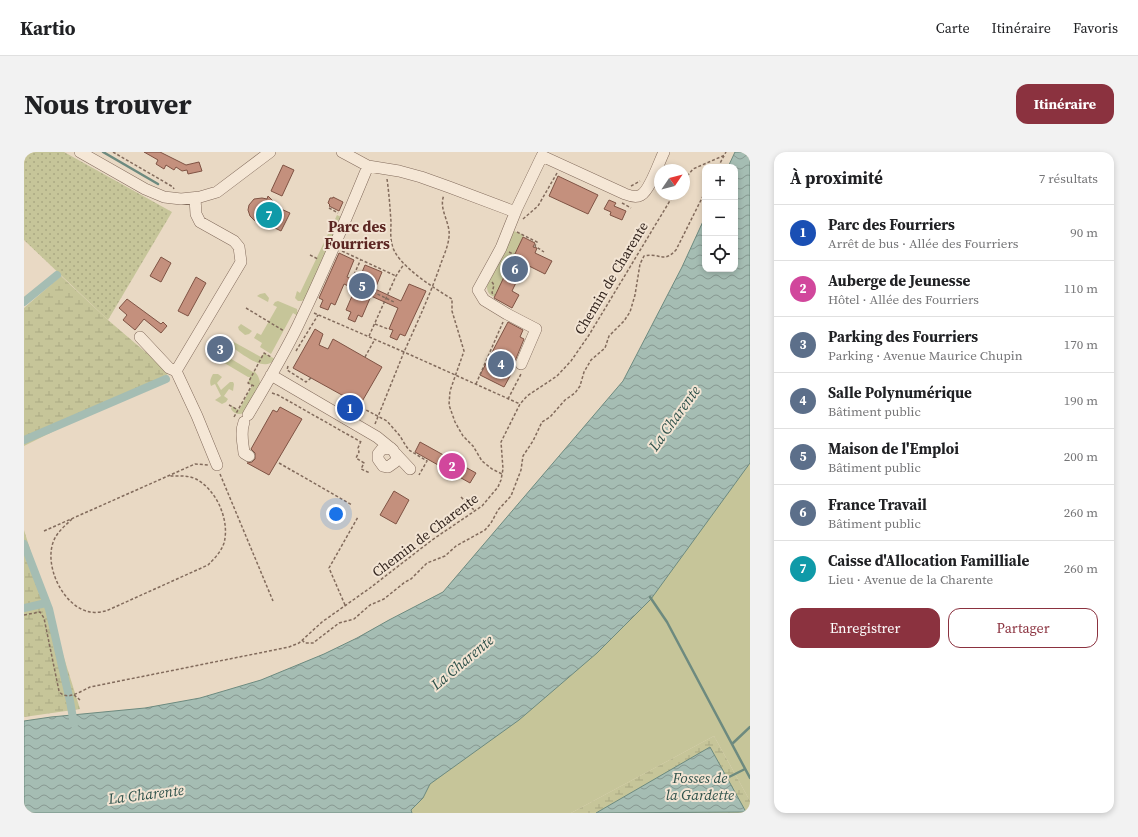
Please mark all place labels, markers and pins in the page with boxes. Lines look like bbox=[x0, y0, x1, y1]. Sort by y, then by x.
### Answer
pin: 7 bbox=[256, 200, 282, 230]
pin: 6 bbox=[502, 254, 528, 284]
pin: 5 bbox=[349, 271, 375, 301]
pin: 3 bbox=[207, 334, 233, 364]
pin: 4 bbox=[488, 349, 514, 379]
pin: 1 bbox=[337, 393, 363, 423]
pin: 2 bbox=[439, 451, 465, 481]

